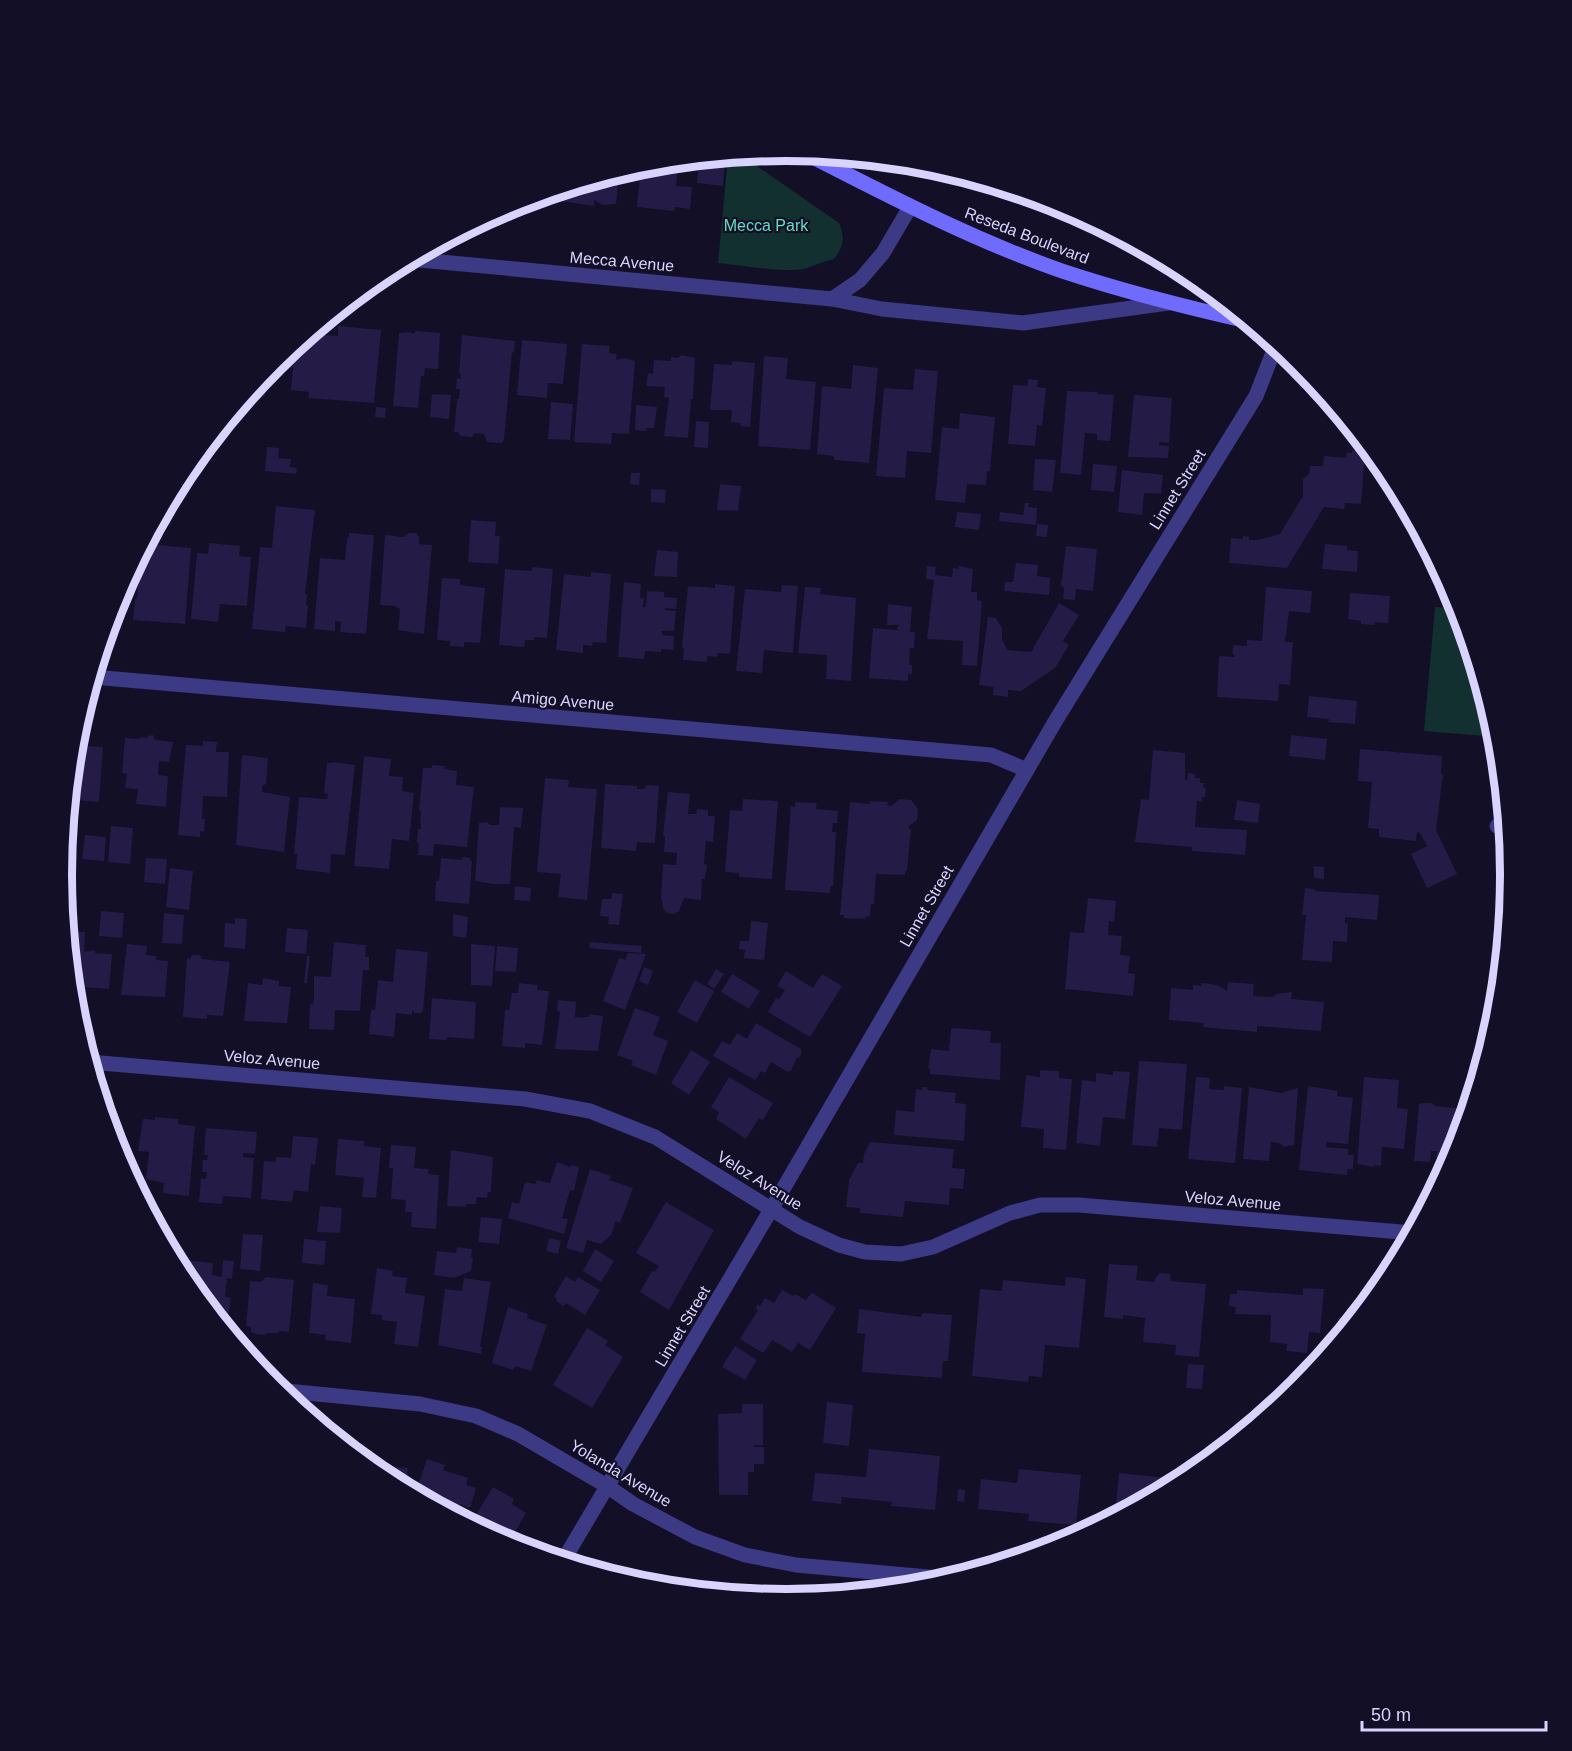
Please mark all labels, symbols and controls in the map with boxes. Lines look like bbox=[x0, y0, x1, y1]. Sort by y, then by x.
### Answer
street label: Reseda Boulevard bbox=[962, 204, 1091, 267]
park label: Mecca Park bbox=[724, 217, 809, 234]
street label: Mecca Avenue bbox=[569, 248, 675, 275]
street label: Linnet Street bbox=[1146, 446, 1209, 532]
street label: Amigo Avenue bbox=[511, 688, 615, 713]
street label: Linnet Street bbox=[896, 862, 957, 950]
street label: Veloz Avenue bbox=[223, 1047, 321, 1072]
street label: Veloz Avenue bbox=[714, 1148, 805, 1213]
street label: Veloz Avenue bbox=[1184, 1188, 1282, 1213]
street label: Linnet Street bbox=[652, 1283, 713, 1370]
street label: Yolanda Avenue bbox=[567, 1437, 674, 1510]
scale bar bbox=[1362, 1694, 1546, 1732]
text: 50 m bbox=[1371, 1705, 1411, 1725]

